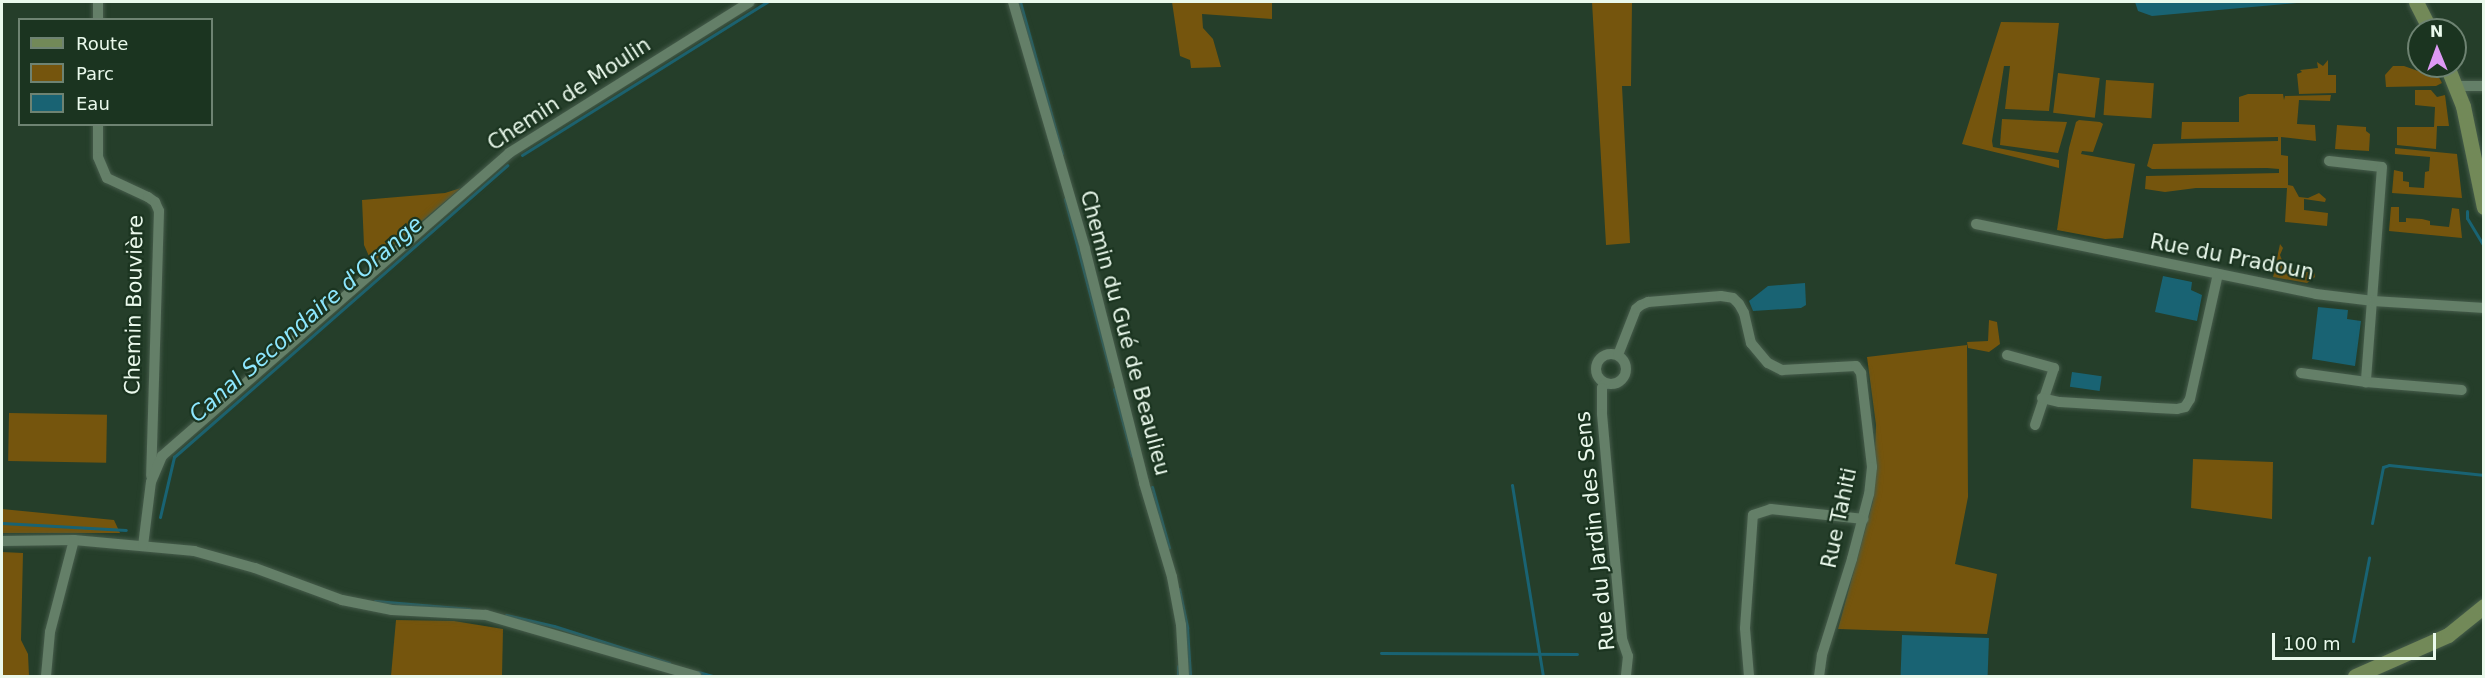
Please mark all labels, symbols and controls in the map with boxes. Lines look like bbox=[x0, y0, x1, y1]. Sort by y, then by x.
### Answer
legend bbox=[18, 18, 213, 126]
north arrow bbox=[2407, 18, 2467, 78]
text: N bbox=[2430, 22, 2444, 41]
street label: Chemin de Moulin bbox=[483, 32, 655, 156]
text: Route bbox=[76, 33, 128, 54]
text: Parc bbox=[76, 63, 114, 84]
text: Eau bbox=[76, 93, 110, 114]
street label: Chemin du Gué de Beaulieu bbox=[1075, 188, 1175, 478]
water label: Canal Secondaire d'Orange bbox=[184, 210, 428, 428]
street label: Chemin Bouvière bbox=[120, 215, 148, 395]
street label: Rue du Pradoun bbox=[2148, 229, 2316, 285]
street label: Rue du Jardin des Sens bbox=[1570, 410, 1620, 652]
street label: Rue Tahiti bbox=[1816, 466, 1862, 570]
scale bar bbox=[2275, 621, 2438, 659]
text: 100 m bbox=[2283, 633, 2341, 654]

